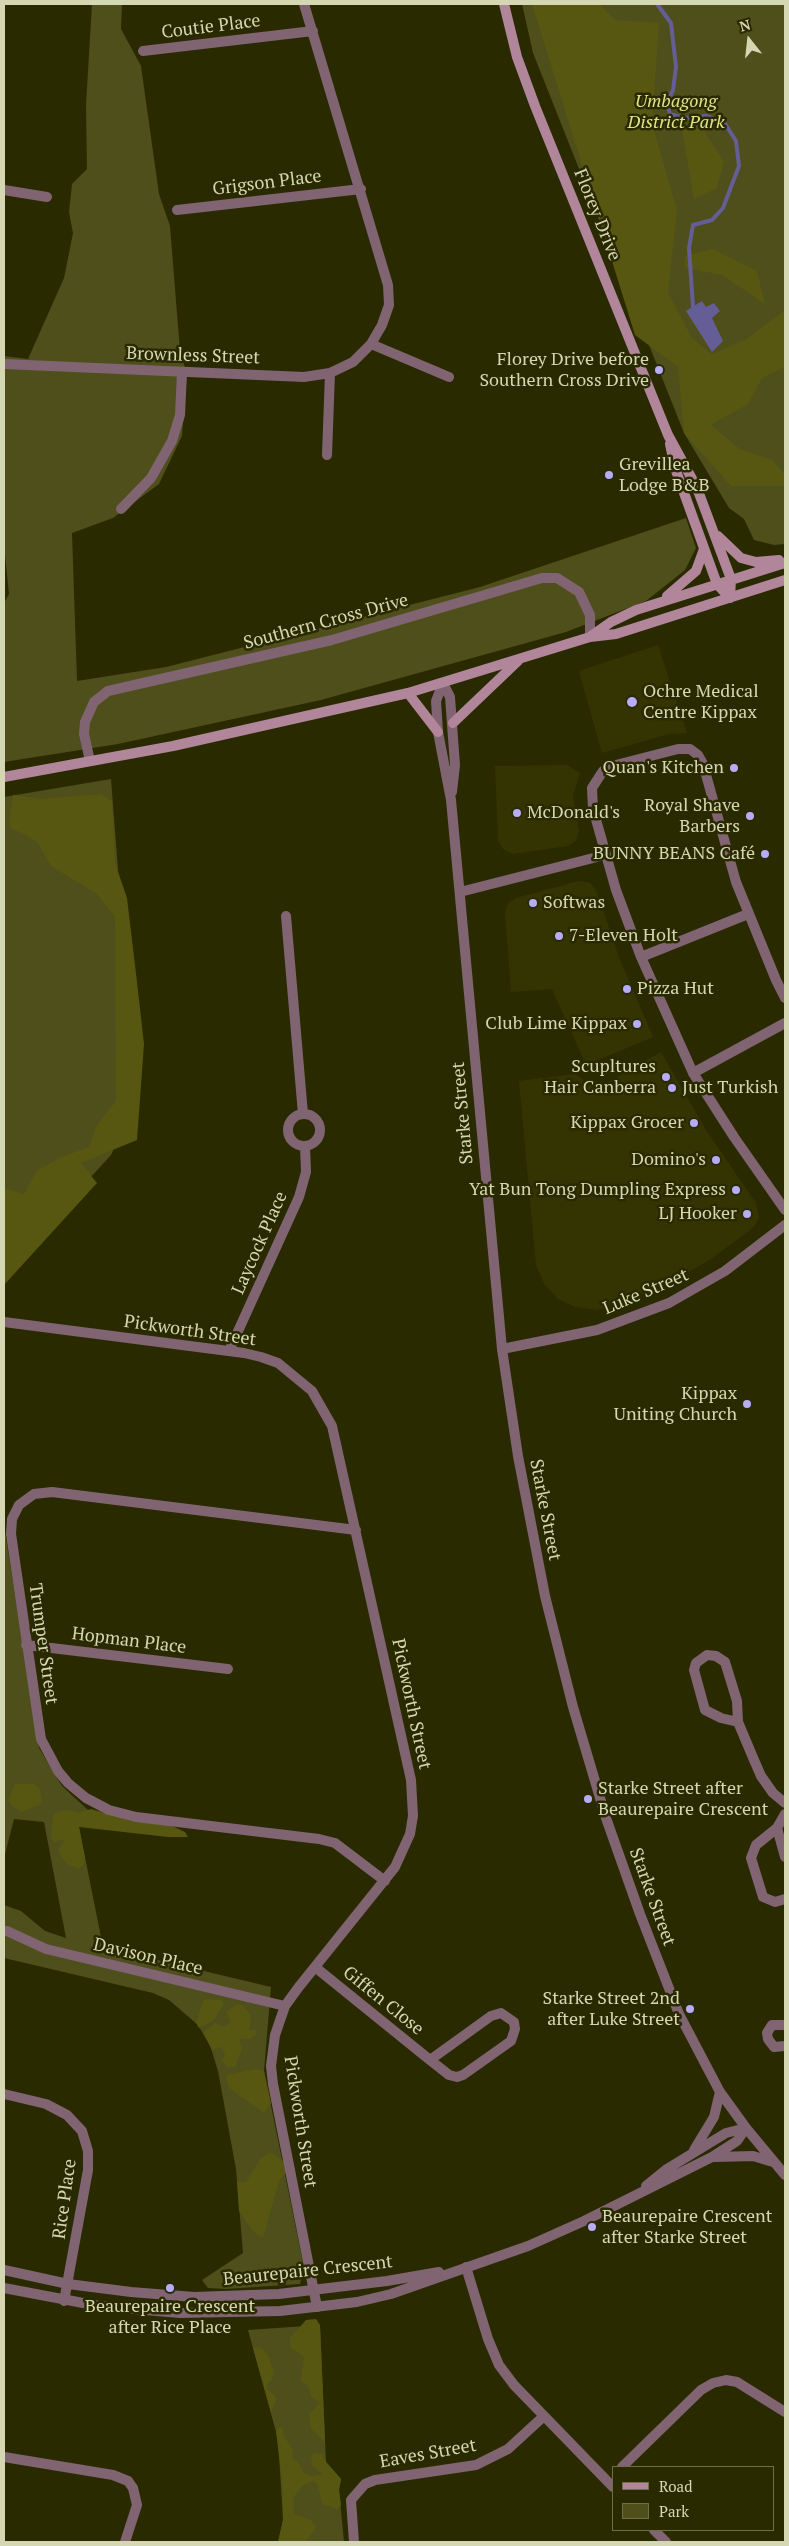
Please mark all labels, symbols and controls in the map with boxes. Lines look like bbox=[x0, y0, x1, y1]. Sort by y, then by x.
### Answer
street label: Coutie Place bbox=[160, 10, 262, 44]
north arrow bbox=[724, 15, 774, 65]
text: N bbox=[737, 15, 752, 36]
park label: Umbagong District Park bbox=[627, 91, 725, 134]
street label: Grigson Place bbox=[211, 166, 323, 200]
street label: Florey Drive bbox=[569, 166, 625, 264]
street label: Brownless Street bbox=[126, 343, 260, 369]
place label: Florey Drive before Southern Cross Drive bbox=[479, 349, 649, 392]
marker: Florey Drive before Southern Cross Drive bbox=[653, 364, 665, 376]
place label: Grevillea Lodge B&B bbox=[619, 454, 710, 496]
marker: Grevillea Lodge B&B bbox=[603, 469, 615, 481]
street label: Southern Cross Drive bbox=[241, 590, 411, 654]
place label: Ochre Medical Centre Kippax bbox=[643, 681, 759, 724]
marker: Ochre Medical Centre Kippax bbox=[625, 695, 639, 709]
place label: Quan's Kitchen bbox=[603, 757, 724, 779]
marker: Quan's Kitchen bbox=[728, 762, 740, 774]
place label: Royal Shave Barbers bbox=[644, 795, 740, 838]
place label: McDonald's bbox=[527, 802, 620, 824]
marker: McDonald's bbox=[511, 807, 523, 819]
marker: Royal Shave Barbers bbox=[744, 810, 756, 822]
place label: BUNNY BEANS Café bbox=[593, 843, 755, 865]
marker: BUNNY BEANS Café bbox=[759, 848, 771, 860]
place label: Softwas bbox=[543, 892, 605, 914]
marker: Softwas bbox=[527, 897, 539, 909]
place label: 7-Eleven Holt bbox=[569, 925, 678, 947]
marker: 7-Eleven Holt bbox=[553, 930, 565, 942]
place label: Pizza Hut bbox=[637, 978, 714, 1000]
marker: Pizza Hut bbox=[621, 983, 633, 995]
place label: Club Lime Kippax bbox=[485, 1013, 627, 1035]
marker: Club Lime Kippax bbox=[631, 1018, 643, 1030]
place label: Scupltures Hair Canberra bbox=[544, 1056, 656, 1098]
street label: Starke Street bbox=[448, 1061, 478, 1165]
marker: Scupltures Hair Canberra bbox=[660, 1071, 672, 1083]
place label: Just Turkish bbox=[682, 1077, 778, 1099]
marker: Just Turkish bbox=[666, 1082, 678, 1094]
place label: Kippax Grocer bbox=[570, 1112, 684, 1134]
marker: Kippax Grocer bbox=[688, 1117, 700, 1129]
place label: Domino's bbox=[631, 1149, 706, 1171]
marker: Domino's bbox=[710, 1154, 722, 1166]
place label: Yat Bun Tong Dumpling Express bbox=[469, 1179, 726, 1201]
marker: Yat Bun Tong Dumpling Express bbox=[730, 1184, 742, 1196]
street label: Laycock Place bbox=[228, 1188, 292, 1298]
place label: LJ Hooker bbox=[659, 1203, 737, 1225]
marker: LJ Hooker bbox=[741, 1208, 753, 1220]
street label: Luke Street bbox=[600, 1264, 692, 1320]
street label: Pickworth Street bbox=[123, 1311, 257, 1351]
place label: Kippax Uniting Church bbox=[614, 1383, 737, 1426]
marker: Kippax Uniting Church bbox=[741, 1398, 753, 1410]
street label: Starke Street bbox=[525, 1457, 565, 1563]
street label: Trumper Street bbox=[24, 1582, 62, 1706]
street label: Hopman Place bbox=[70, 1623, 188, 1659]
street label: Pickworth Street bbox=[387, 1637, 435, 1771]
place label: Starke Street after Beaurepaire Crescent bbox=[598, 1778, 768, 1820]
marker: Starke Street after Beaurepaire Crescent bbox=[582, 1793, 594, 1805]
street label: Starke Street bbox=[624, 1845, 680, 1949]
street label: Davison Place bbox=[91, 1934, 205, 1980]
street label: Giffen Close bbox=[338, 1962, 428, 2040]
place label: Starke Street 2nd after Luke Street bbox=[542, 1988, 680, 2030]
marker: Starke Street 2nd after Luke Street bbox=[684, 2003, 696, 2015]
street label: Pickworth Street bbox=[279, 2055, 321, 2189]
street label: Rice Place bbox=[49, 2158, 81, 2240]
place label: Beaurepaire Crescent after Starke Street bbox=[602, 2206, 772, 2248]
marker: Beaurepaire Crescent after Starke Street bbox=[586, 2221, 598, 2233]
street label: Beaurepaire Crescent bbox=[222, 2251, 394, 2291]
marker: Beaurepaire Crescent after Rice Place bbox=[164, 2282, 176, 2294]
place label: Beaurepaire Crescent after Rice Place bbox=[85, 2296, 255, 2338]
street label: Eaves Street bbox=[378, 2435, 478, 2473]
legend bbox=[612, 2466, 774, 2531]
text: Road bbox=[659, 2476, 692, 2496]
text: Park bbox=[659, 2501, 689, 2521]

